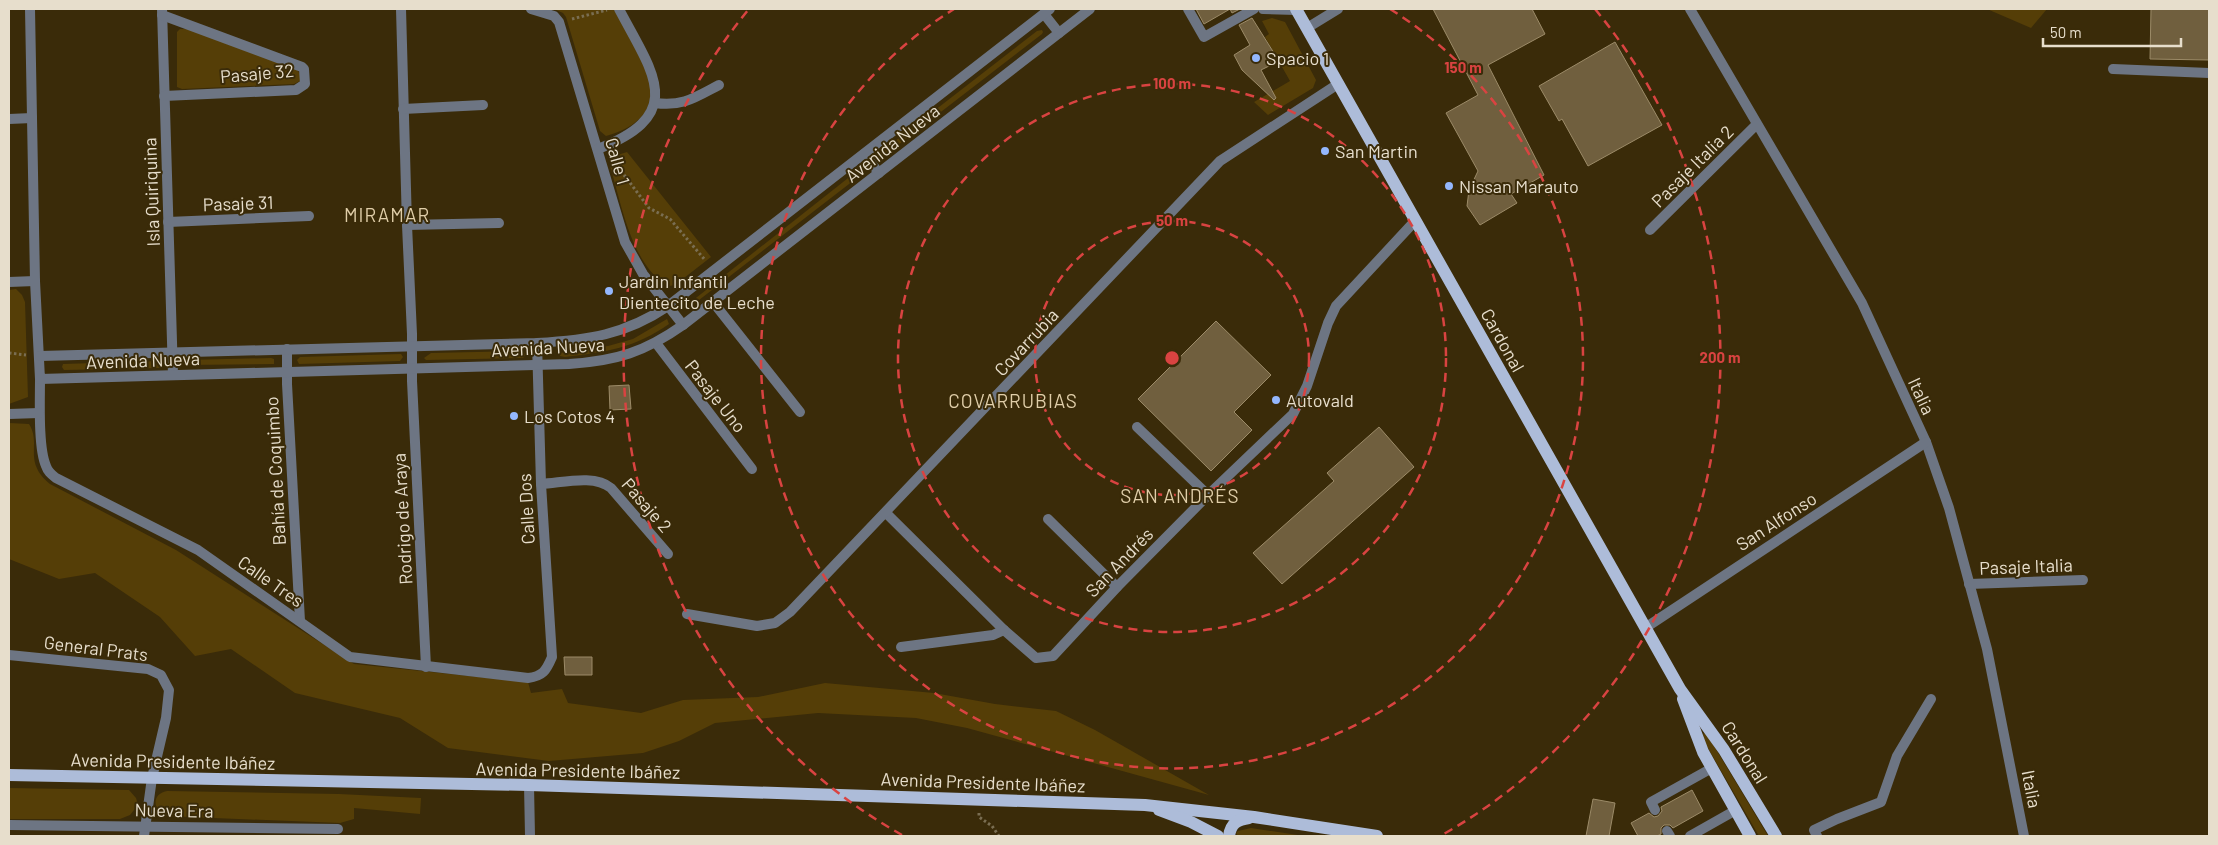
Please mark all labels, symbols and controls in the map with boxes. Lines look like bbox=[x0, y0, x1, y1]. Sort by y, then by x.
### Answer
scale bar bbox=[2043, 15, 2180, 47]
text: 50 m bbox=[2050, 23, 2082, 41]
place label: Spacio 1 bbox=[1266, 47, 1329, 69]
marker: Spacio 1 bbox=[1250, 52, 1262, 64]
text: 150 m bbox=[1444, 58, 1482, 76]
street label: Pasaje 32 bbox=[219, 59, 295, 87]
text: 100 m bbox=[1153, 74, 1191, 92]
street label: Avenida Nueva bbox=[840, 99, 944, 187]
street label: Pasaje Italia 2 bbox=[1646, 120, 1738, 212]
street label: Calle 1 bbox=[601, 135, 635, 187]
street label: Isla Quiriquina bbox=[138, 137, 164, 247]
place label: San Martin bbox=[1335, 140, 1418, 162]
marker: San Martin bbox=[1319, 145, 1331, 157]
place label: Nissan Marauto bbox=[1459, 175, 1579, 197]
marker: Nissan Marauto bbox=[1443, 180, 1455, 192]
street label: Pasaje 31 bbox=[202, 191, 274, 215]
district label: MIRAMAR bbox=[344, 203, 430, 226]
text: 50 m bbox=[1156, 211, 1188, 229]
place label: Jardin Infantil Dientecito de Leche bbox=[619, 270, 775, 313]
marker: Jardin Infantil Dientecito de Leche bbox=[603, 285, 615, 297]
street label: Covarrubia bbox=[989, 304, 1063, 380]
street label: Cardonal bbox=[1477, 304, 1529, 376]
street label: Avenida Nueva bbox=[491, 333, 605, 361]
street label: Avenida Nueva bbox=[86, 347, 200, 373]
text: 200 m bbox=[1699, 348, 1741, 366]
centre of rings bbox=[1163, 349, 1181, 367]
street label: Pasaje Uno bbox=[681, 355, 751, 437]
street label: Italia bbox=[1904, 374, 1940, 418]
district label: COVARRUBIAS bbox=[948, 389, 1078, 412]
place label: Autovald bbox=[1286, 389, 1354, 411]
marker: Autovald bbox=[1270, 394, 1282, 406]
street label: Bahía de Coquimbo bbox=[260, 396, 290, 546]
place label: Los Cotos 4 bbox=[524, 405, 615, 427]
marker: Los Cotos 4 bbox=[508, 410, 520, 422]
street label: Rodrigo de Araya bbox=[388, 453, 416, 585]
street label: Calle Dos bbox=[513, 473, 539, 545]
street label: Pasaje 2 bbox=[617, 473, 677, 537]
district label: SAN ANDRÉS bbox=[1120, 484, 1240, 507]
street label: San Alfonso bbox=[1732, 487, 1820, 555]
street label: San Andrés bbox=[1081, 523, 1157, 601]
street label: Calle Tres bbox=[234, 550, 308, 612]
street label: Pasaje Italia bbox=[1979, 553, 2073, 579]
street label: General Prats bbox=[43, 631, 149, 665]
street label: Cardonal bbox=[1717, 717, 1773, 787]
street label: Avenida Presidente Ibáñez bbox=[71, 748, 275, 774]
street label: Avenida Presidente Ibáñez bbox=[476, 757, 680, 783]
street label: Avenida Presidente Ibáñez bbox=[880, 767, 1086, 797]
street label: Italia bbox=[2018, 768, 2046, 810]
street label: Nueva Era bbox=[134, 798, 214, 822]

